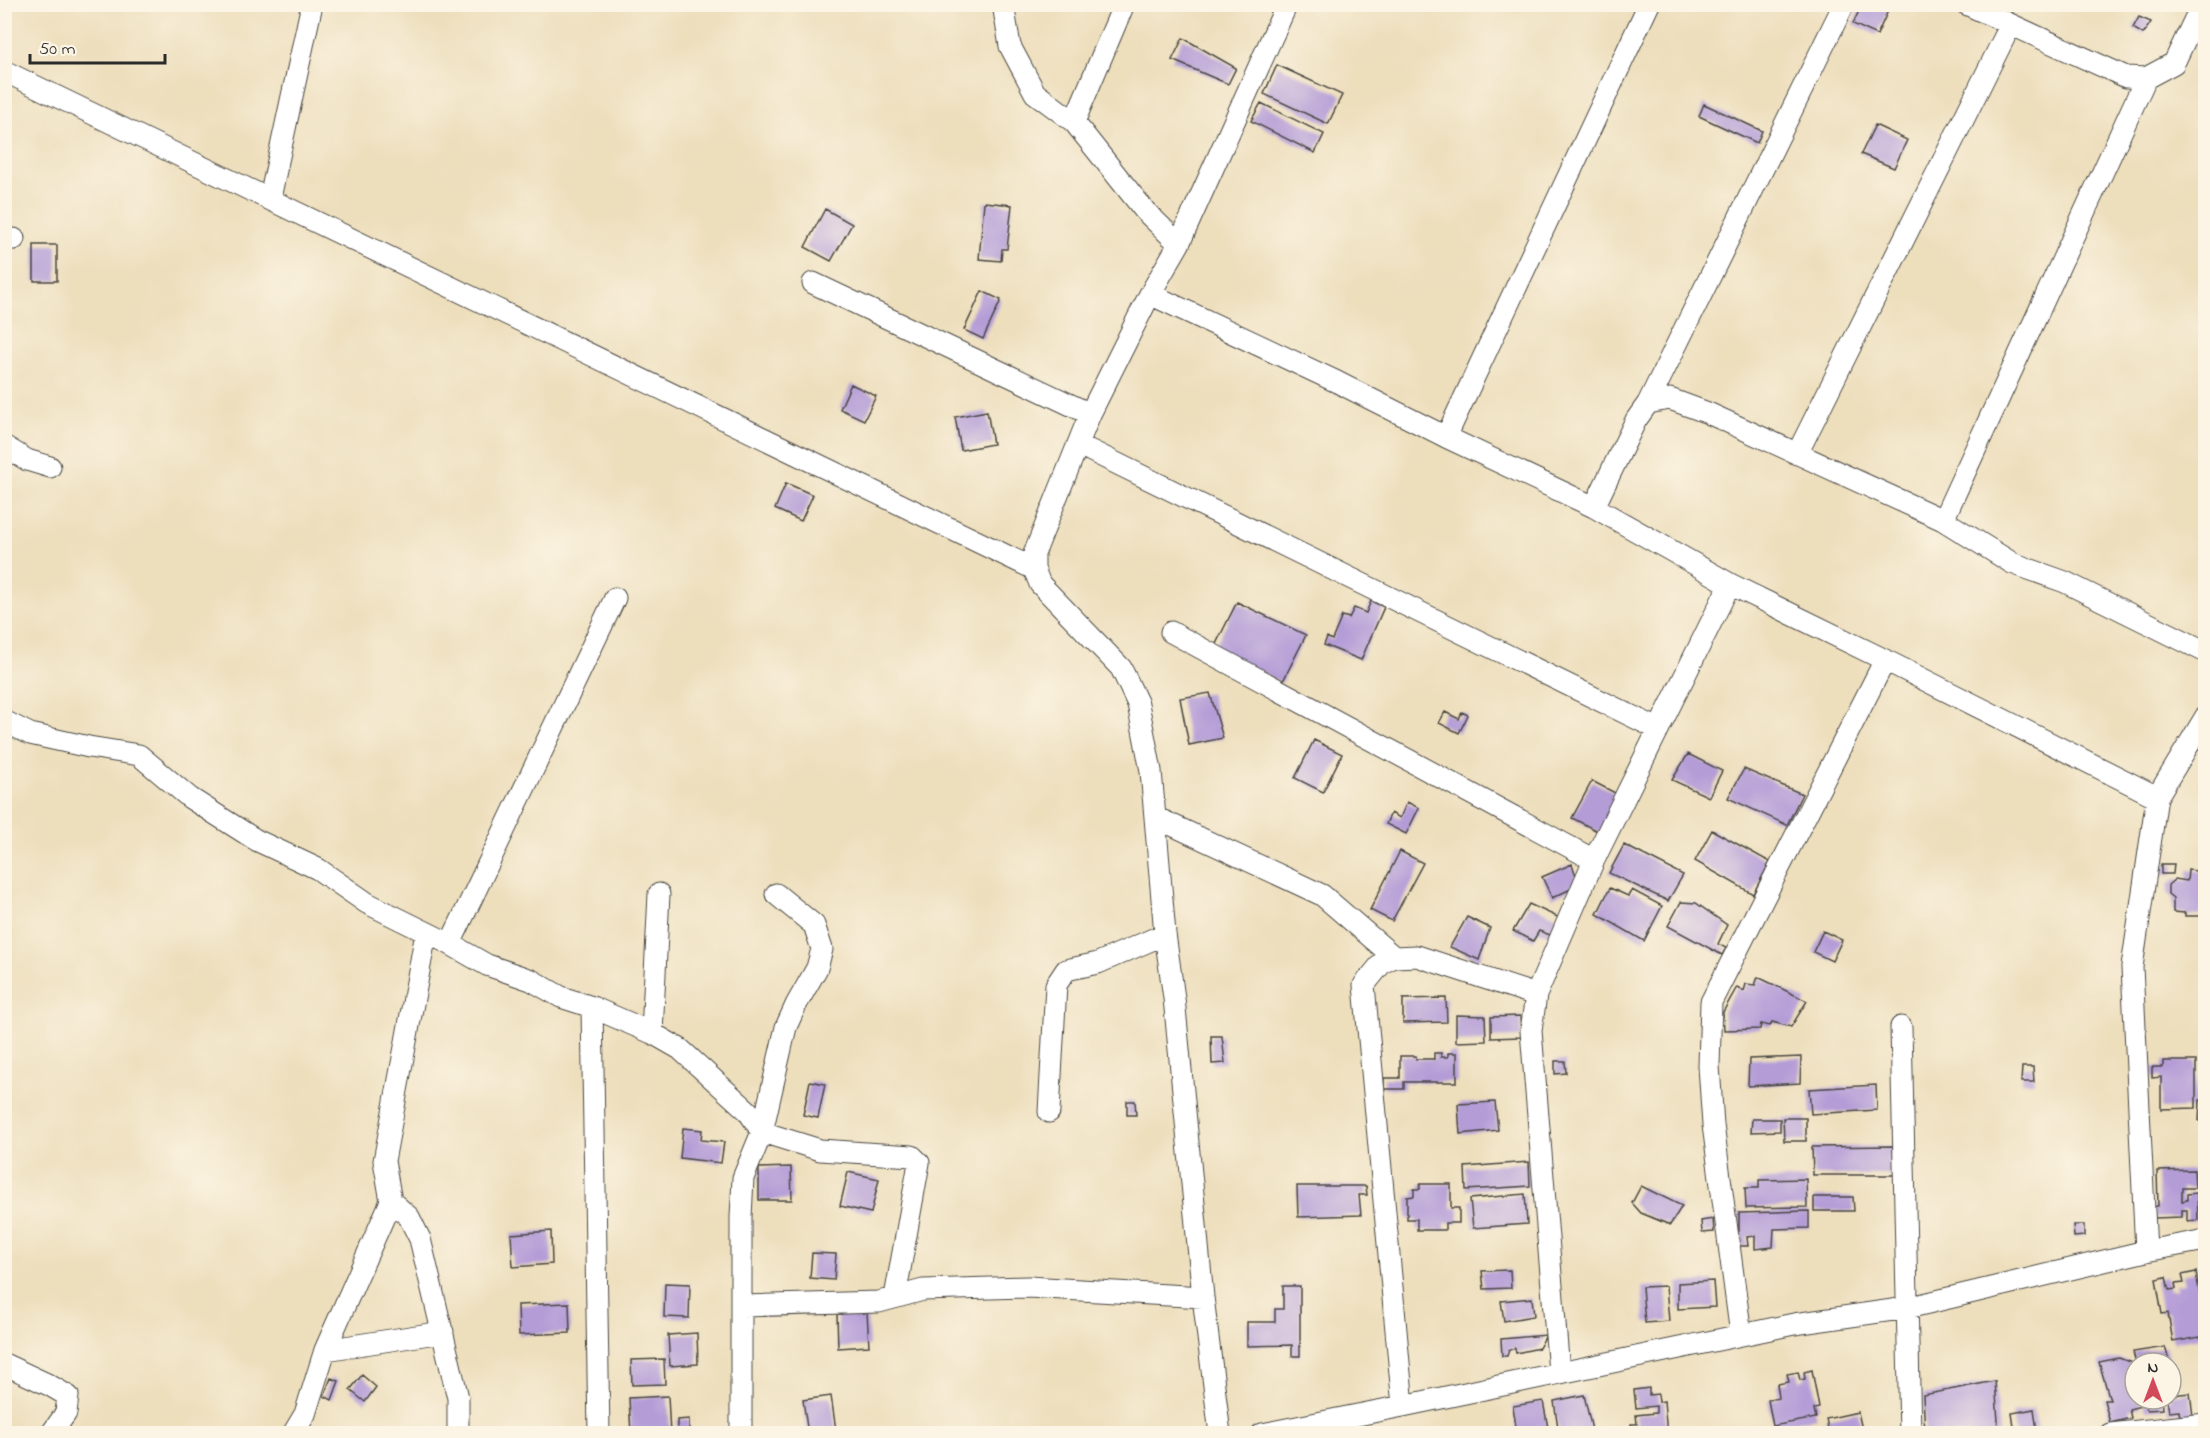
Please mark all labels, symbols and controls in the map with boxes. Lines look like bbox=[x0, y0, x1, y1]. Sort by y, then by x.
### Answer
scale bar bbox=[30, 27, 165, 65]
text: 50 m bbox=[39, 37, 76, 63]
north arrow bbox=[2123, 1351, 2183, 1411]
text: N bbox=[2148, 1356, 2159, 1380]

